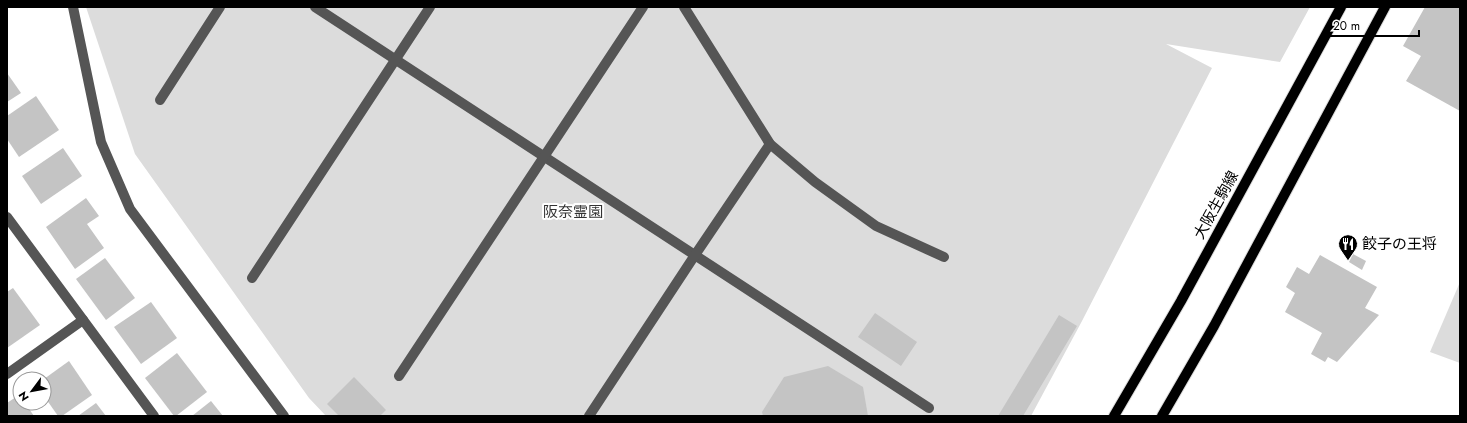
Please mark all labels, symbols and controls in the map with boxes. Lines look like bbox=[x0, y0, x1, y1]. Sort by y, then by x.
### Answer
scale bar bbox=[1327, 12, 1419, 38]
text: 20 m bbox=[1333, 17, 1360, 35]
street label: 大阪生駒線 bbox=[1188, 167, 1244, 243]
park label: 阪奈霊園 bbox=[543, 201, 603, 223]
restaurant icon: 餃子の王将 bbox=[1337, 233, 1359, 261]
place label: 餃子の王将 bbox=[1362, 233, 1437, 255]
north arrow bbox=[12, 371, 52, 411]
text: N bbox=[14, 388, 33, 404]

